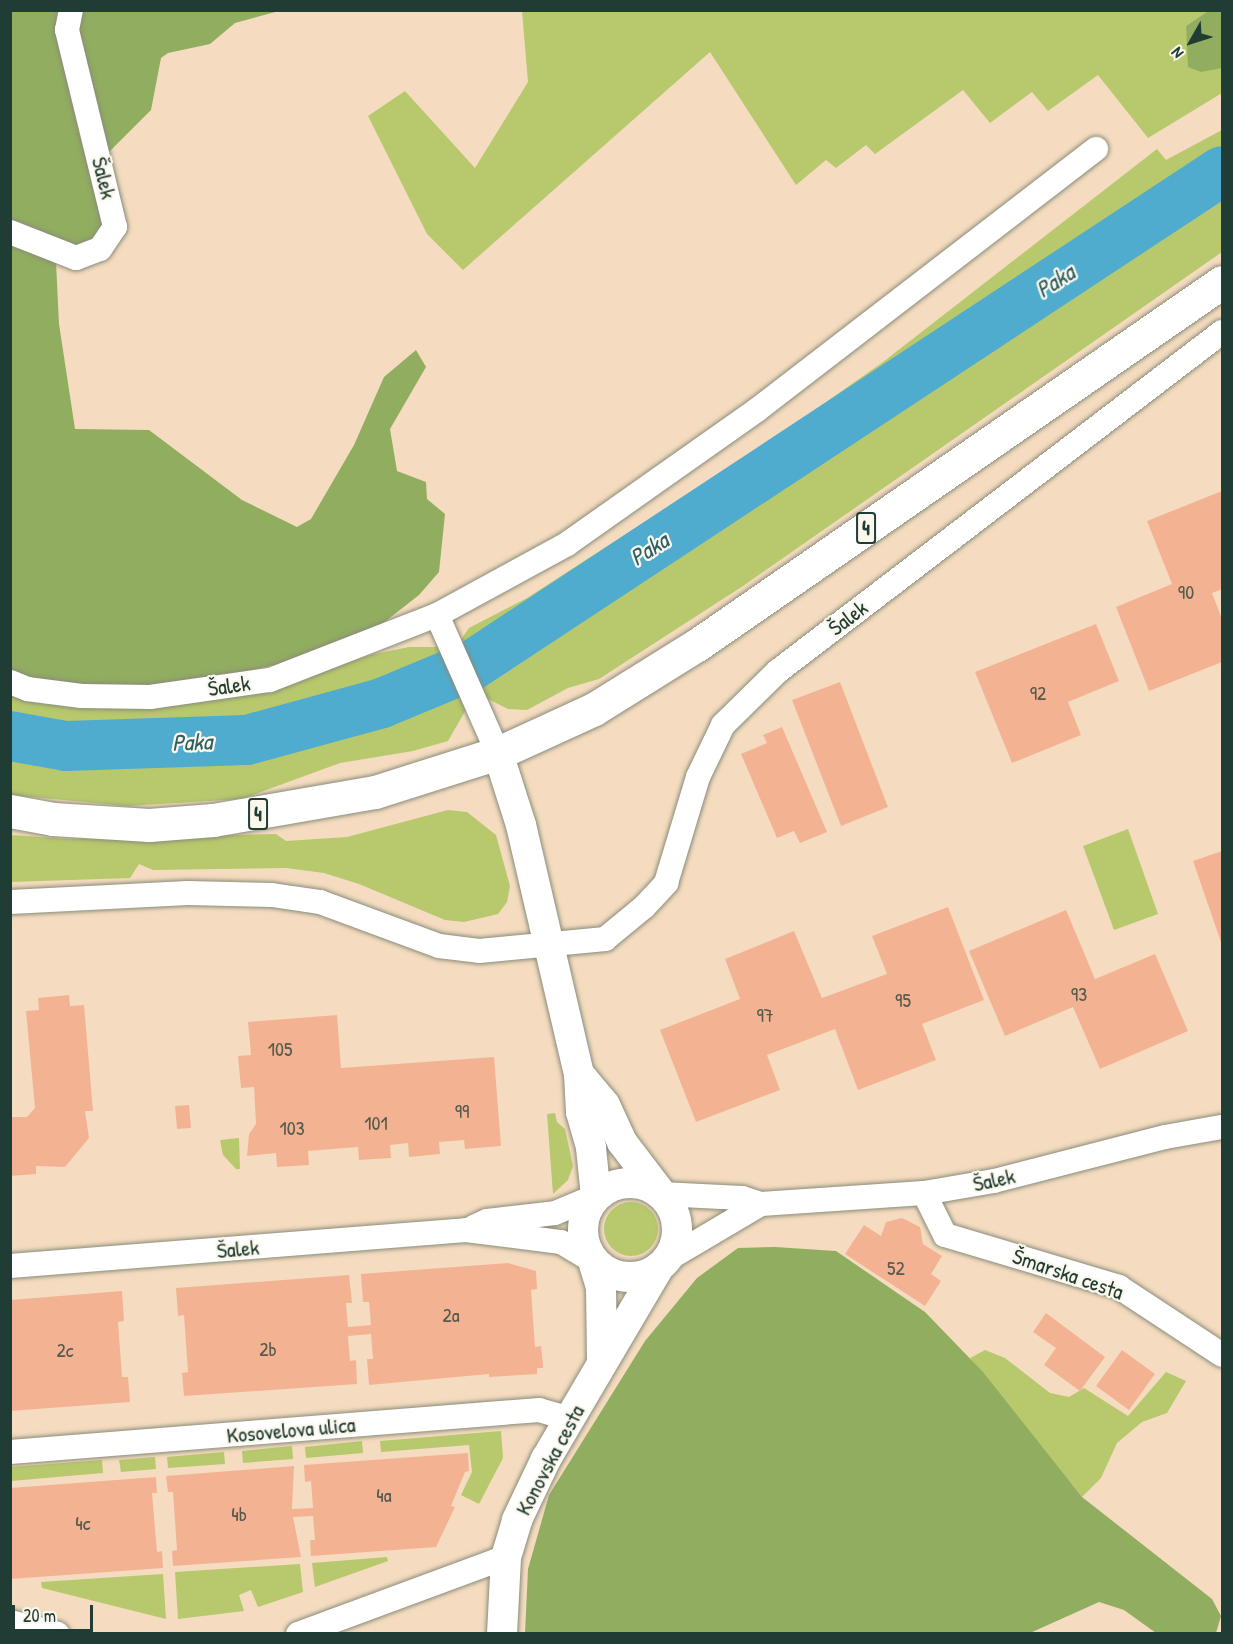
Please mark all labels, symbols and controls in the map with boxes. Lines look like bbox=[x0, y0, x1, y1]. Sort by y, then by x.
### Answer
north arrow bbox=[1161, 12, 1221, 72]
text: N bbox=[1166, 43, 1188, 64]
street label: Šalek bbox=[86, 154, 122, 202]
water label: Paka bbox=[1030, 258, 1080, 304]
road number: 4 bbox=[856, 510, 876, 546]
water label: Paka bbox=[624, 526, 674, 572]
house number: 90 bbox=[1178, 579, 1194, 603]
street label: Šalek bbox=[823, 595, 873, 641]
street label: Šalek bbox=[206, 670, 252, 702]
house number: 92 bbox=[1030, 680, 1046, 704]
water label: Paka bbox=[171, 727, 213, 757]
road number: 4 bbox=[248, 796, 268, 832]
house number: 93 bbox=[1071, 981, 1087, 1005]
house number: 95 bbox=[895, 987, 911, 1011]
house number: 97 bbox=[756, 1002, 774, 1026]
house number: 105 bbox=[268, 1036, 292, 1060]
house number: 99 bbox=[455, 1098, 469, 1122]
house number: 101 bbox=[364, 1110, 388, 1134]
house number: 103 bbox=[279, 1115, 305, 1139]
street label: Šalek bbox=[970, 1163, 1018, 1197]
street label: Šalek bbox=[216, 1234, 260, 1264]
street label: Šmarska cesta bbox=[1009, 1243, 1127, 1305]
house number: 52 bbox=[887, 1255, 905, 1279]
house number: 2a bbox=[442, 1302, 460, 1326]
house number: 2b bbox=[259, 1336, 277, 1360]
house number: 2c bbox=[56, 1337, 74, 1361]
street label: Konovska cesta bbox=[510, 1400, 590, 1520]
street label: Kosovelova ulica bbox=[225, 1411, 357, 1449]
house number: 4a bbox=[376, 1482, 392, 1506]
house number: 4b bbox=[231, 1501, 247, 1525]
house number: 4c bbox=[75, 1510, 91, 1534]
scale bar bbox=[15, 1593, 96, 1631]
text: 20 m bbox=[23, 1603, 56, 1628]

